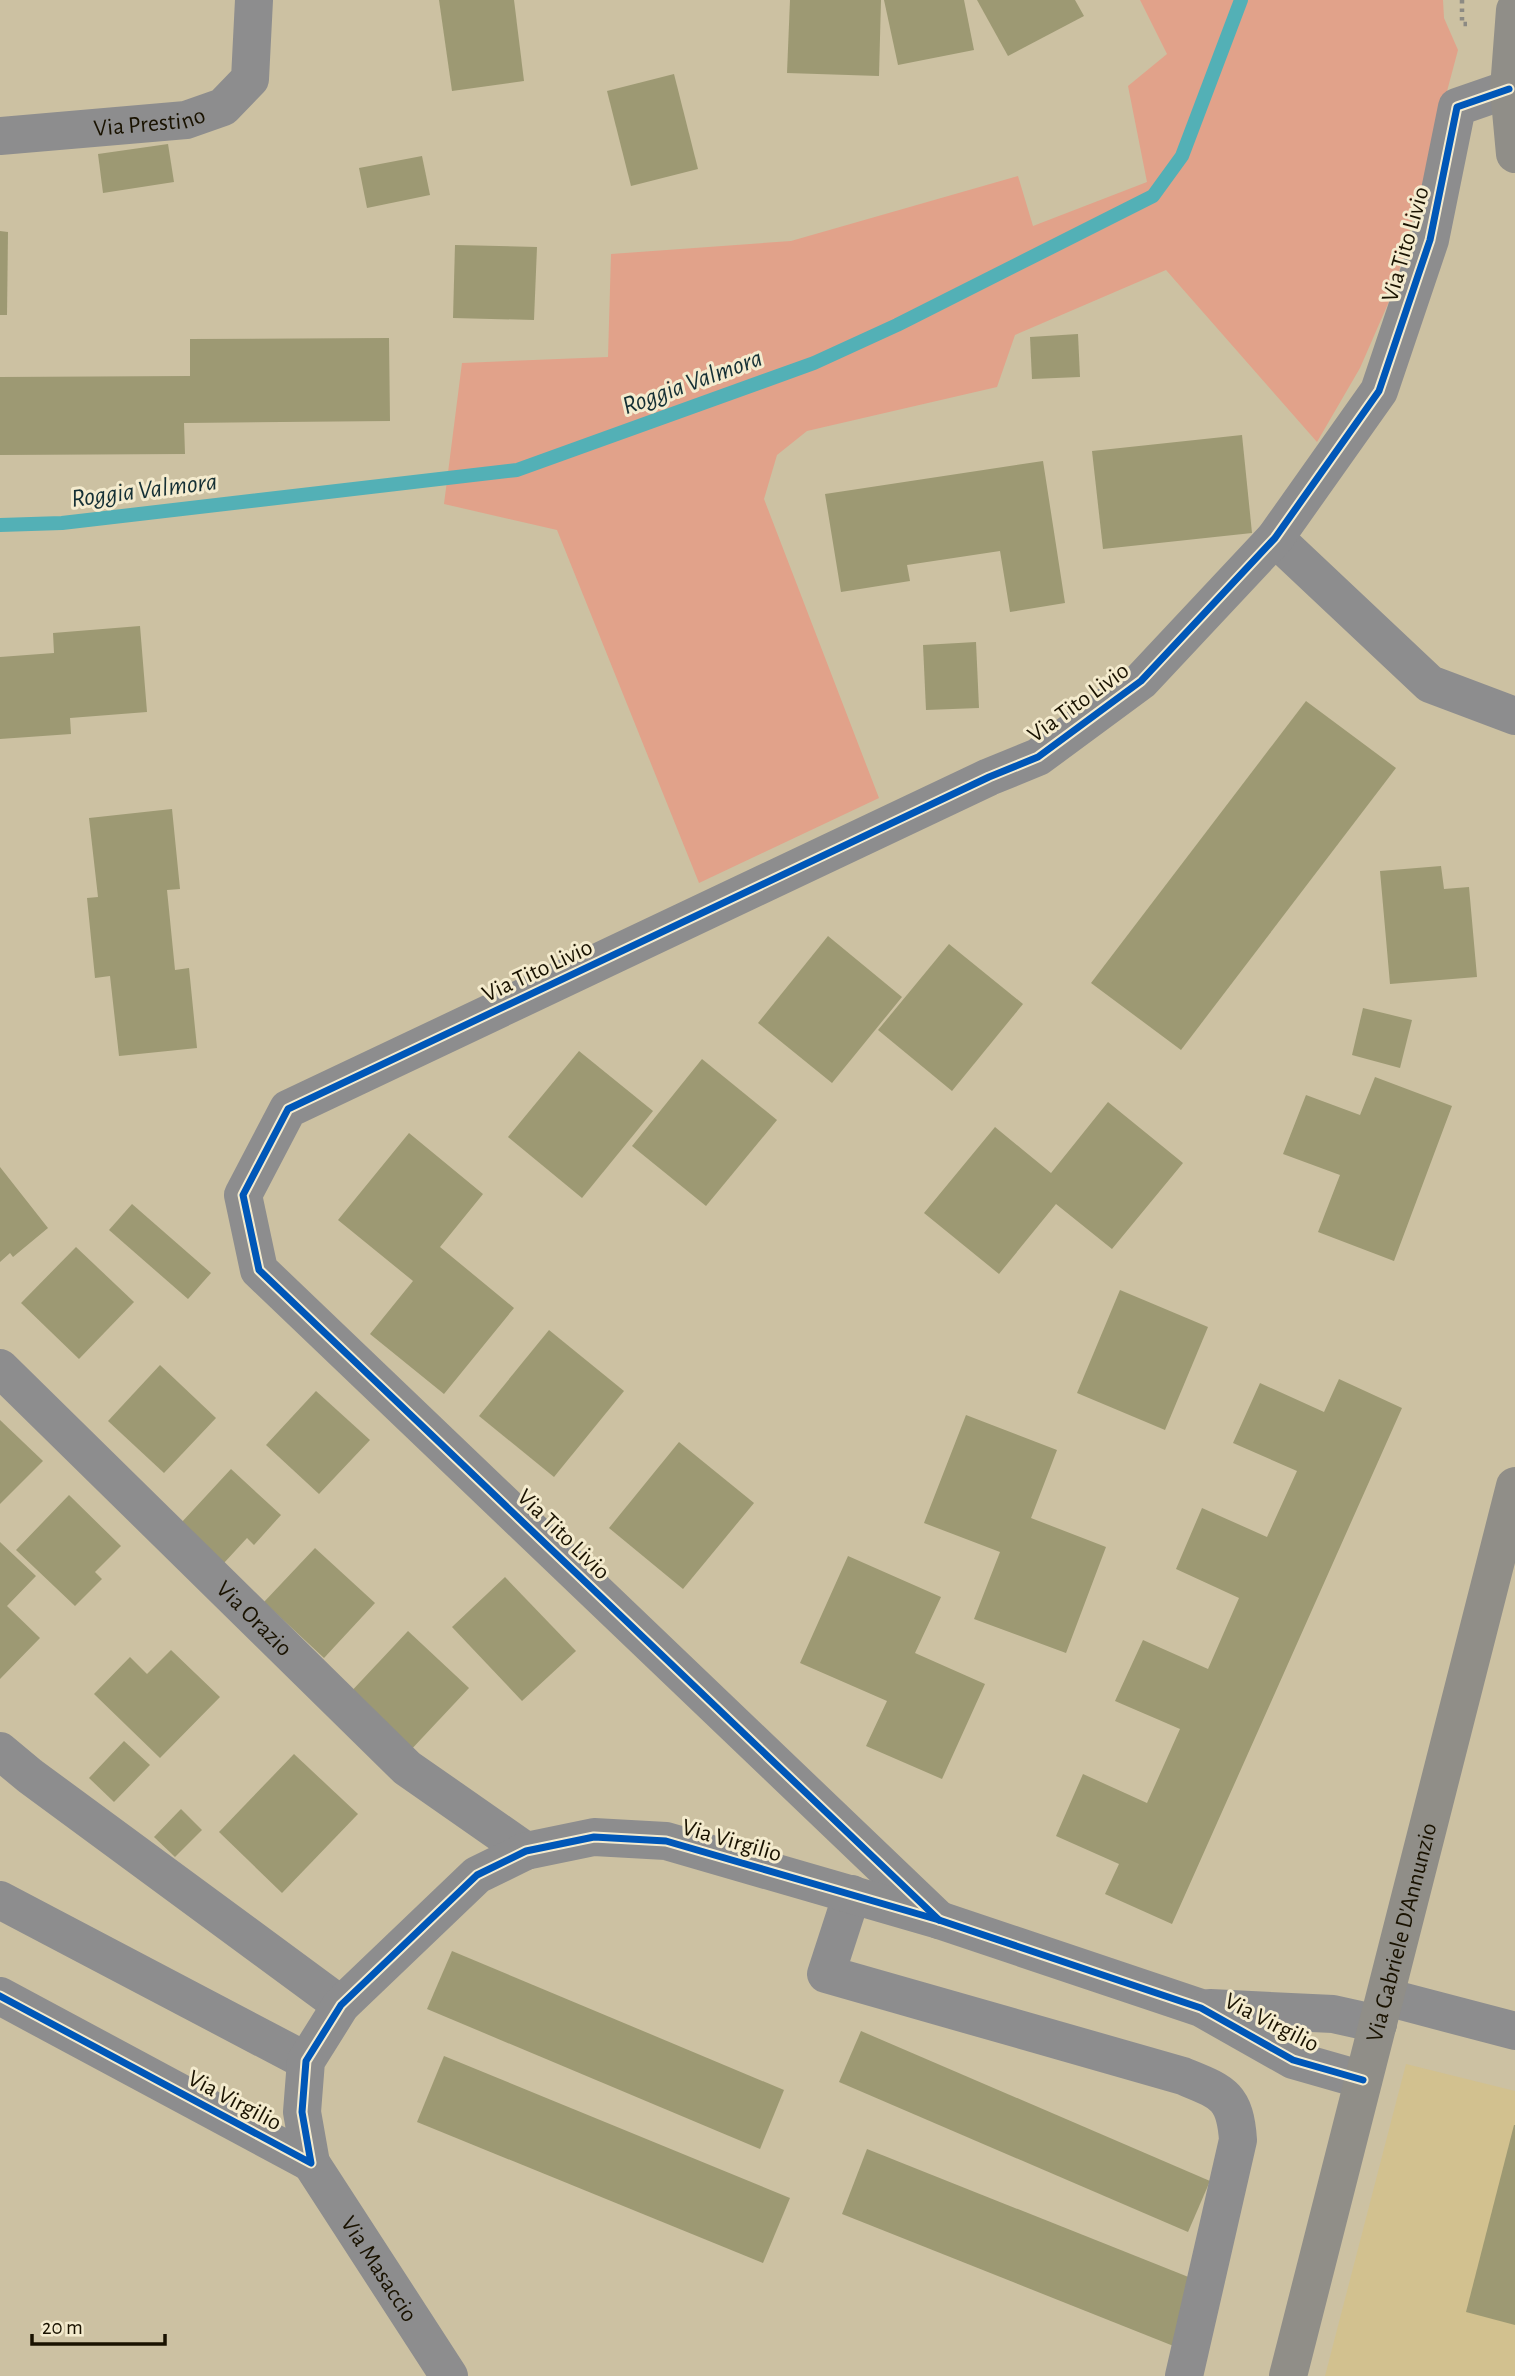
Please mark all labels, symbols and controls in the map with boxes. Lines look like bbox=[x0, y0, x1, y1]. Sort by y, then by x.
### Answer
street label: Via Prestino bbox=[93, 103, 209, 141]
street label: Via Tito Livio bbox=[1378, 184, 1434, 305]
water label: Roggia Valmora bbox=[619, 345, 766, 419]
water label: Roggia Valmora bbox=[70, 468, 219, 512]
street label: Via Tito Livio bbox=[1024, 658, 1134, 747]
street label: Via Tito Livio bbox=[479, 935, 596, 1007]
street label: Via Tito Livio bbox=[512, 1485, 614, 1585]
street label: Via Orazio bbox=[211, 1577, 296, 1661]
street label: Via Virgilio bbox=[679, 1815, 784, 1867]
street label: Via Gabriele D'Annunzio bbox=[1363, 1820, 1442, 2045]
street label: Via Virgilio bbox=[1220, 1989, 1323, 2057]
street label: Via Virgilio bbox=[184, 2066, 285, 2136]
street label: Via Masaccio bbox=[336, 2212, 421, 2326]
scale bar bbox=[32, 2302, 164, 2346]
text: 20 m bbox=[42, 2317, 83, 2338]

